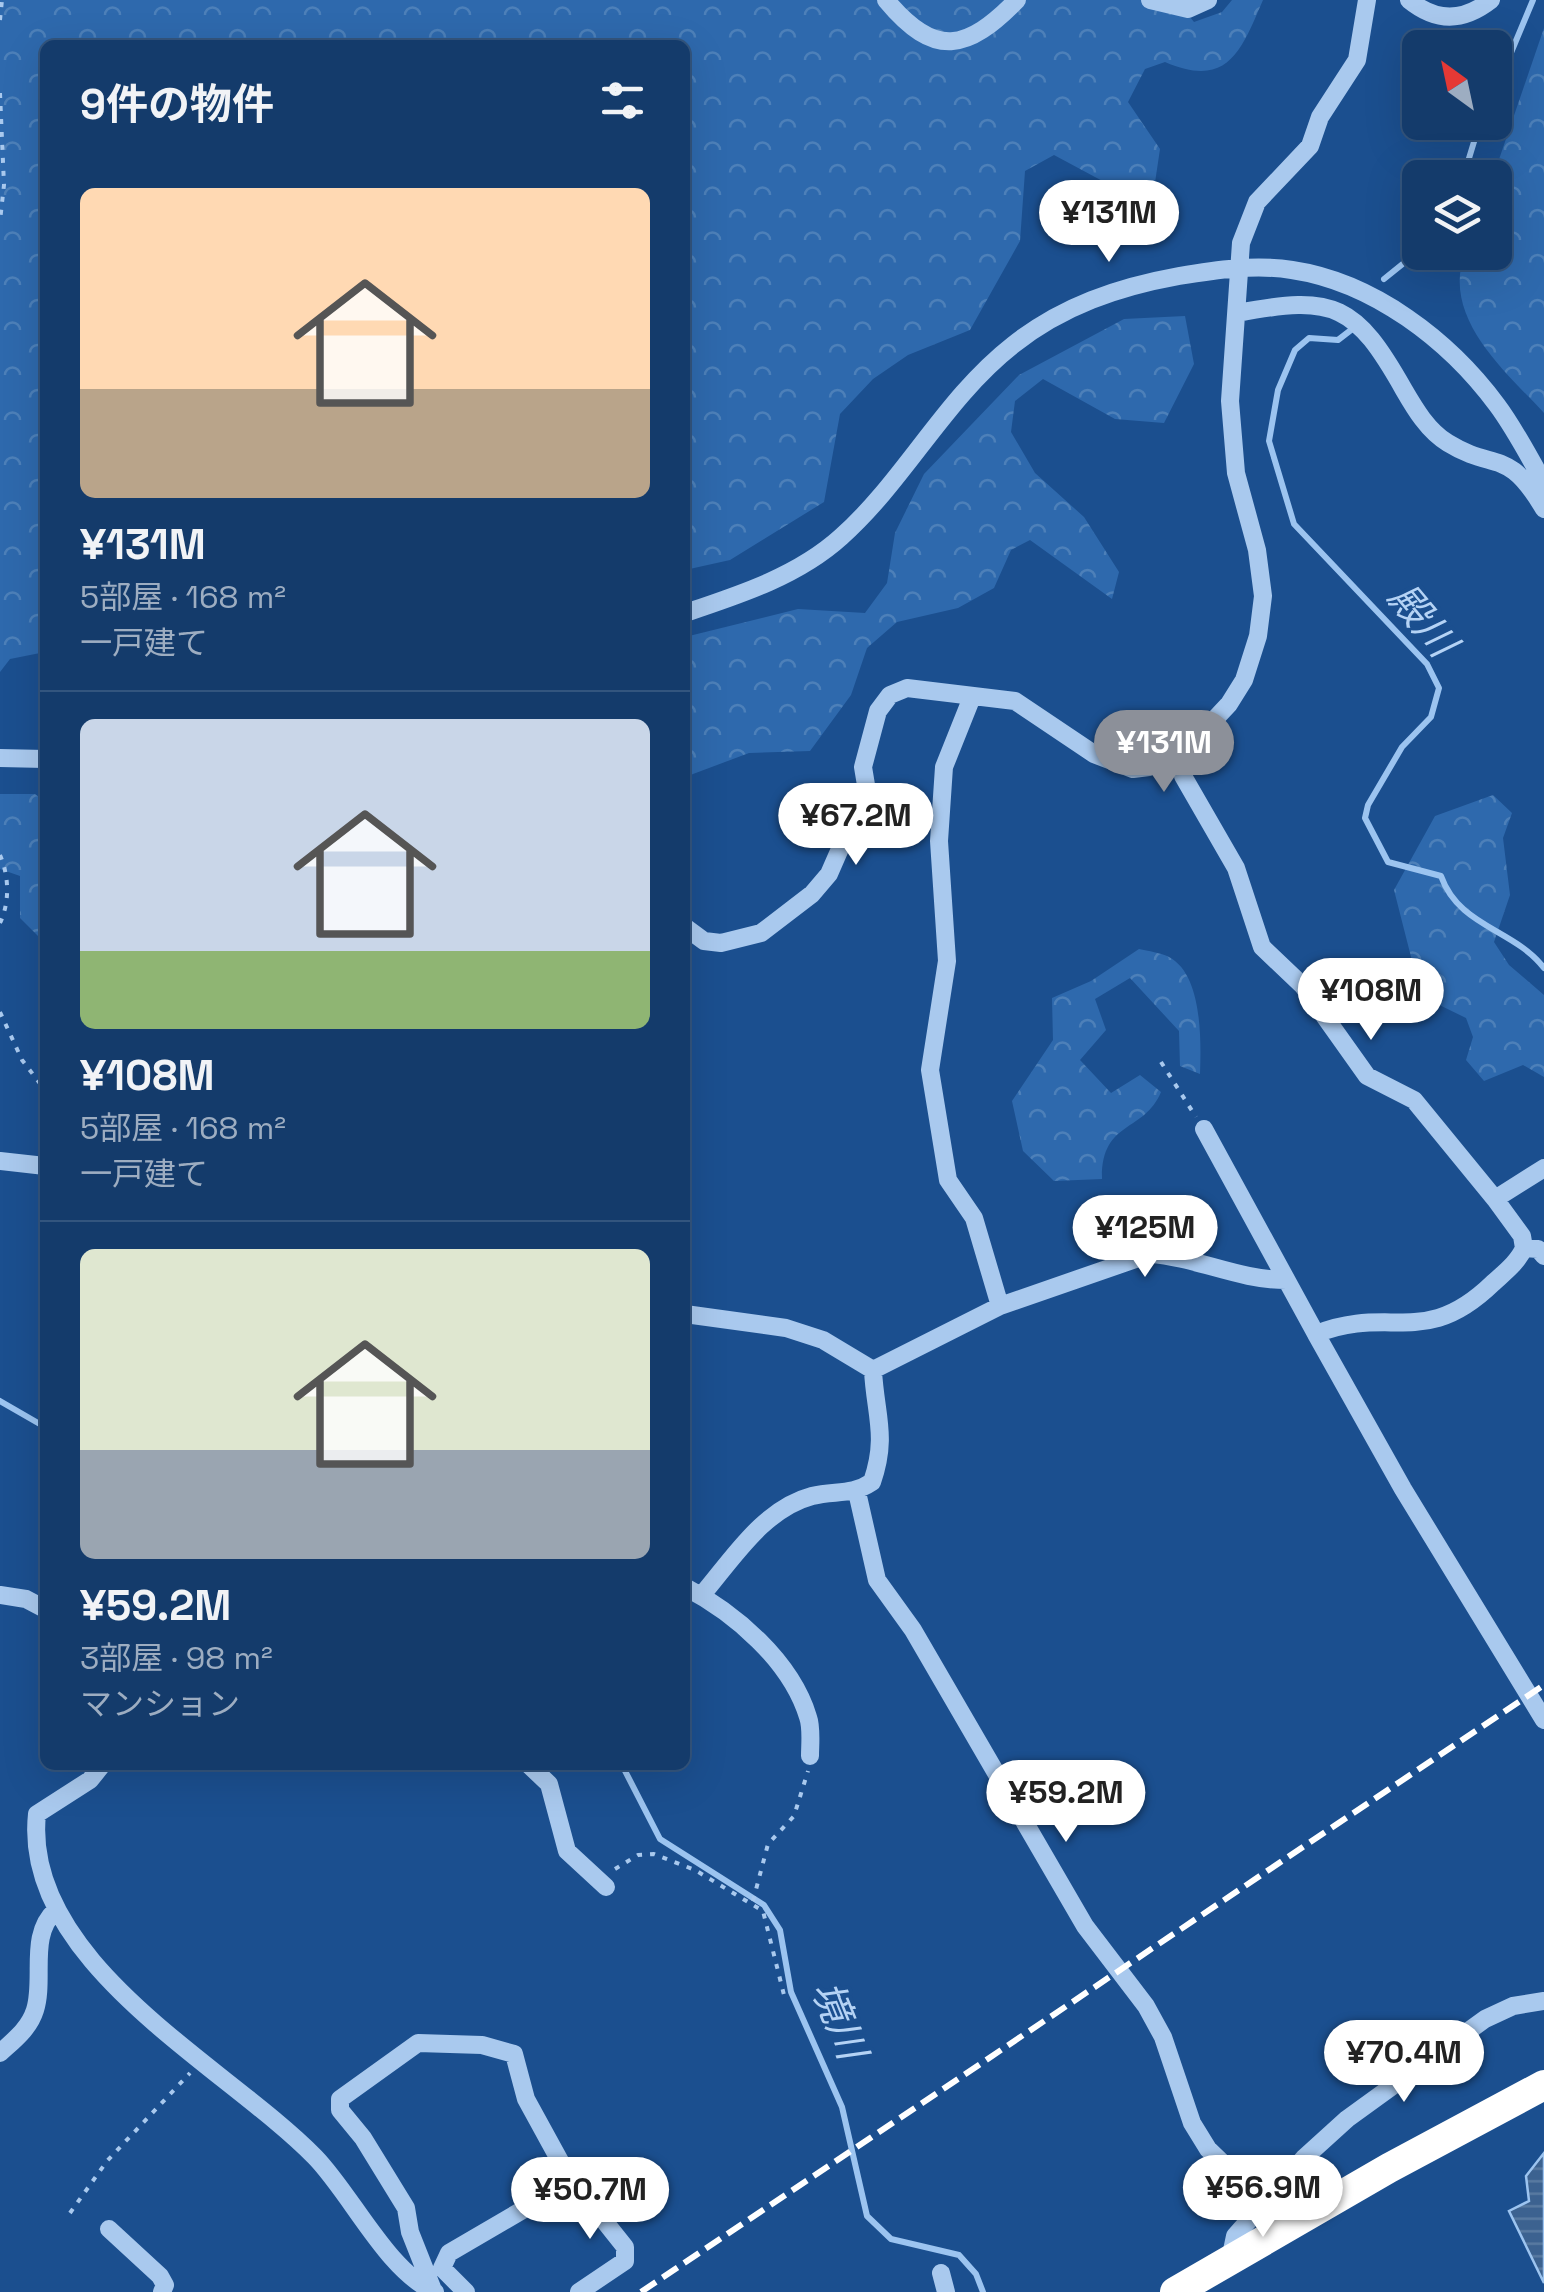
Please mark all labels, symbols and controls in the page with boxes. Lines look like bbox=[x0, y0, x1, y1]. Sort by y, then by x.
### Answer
north arrow bbox=[1402, 30, 1512, 140]
map controls bbox=[1402, 30, 1512, 270]
icon: filters bbox=[595, 73, 650, 128]
text: 9件の物件 bbox=[80, 78, 274, 131]
button: layers bbox=[1402, 160, 1512, 270]
pin: ¥131M bbox=[1039, 180, 1179, 265]
text: ¥131M bbox=[1061, 192, 1157, 232]
icon: home bbox=[275, 253, 455, 433]
text: ¥131M bbox=[80, 518, 206, 571]
water label: 殿川 bbox=[1377, 573, 1470, 670]
text: 5部屋 · 168 m² bbox=[80, 577, 286, 617]
text: 一戸建て bbox=[80, 623, 208, 663]
pin: ¥131M bbox=[1094, 710, 1234, 795]
text: ¥131M bbox=[1116, 722, 1212, 762]
pin: ¥67.2M bbox=[775, 783, 937, 868]
icon: home bbox=[275, 784, 455, 964]
text: ¥67.2M bbox=[800, 795, 912, 835]
pin: ¥108M bbox=[1301, 958, 1441, 1043]
text: ¥108M bbox=[1320, 970, 1422, 1010]
text: ¥108M bbox=[80, 1049, 214, 1102]
text: 5部屋 · 168 m² bbox=[80, 1108, 286, 1148]
text: 一戸建て bbox=[80, 1154, 208, 1194]
pin: ¥125M bbox=[1075, 1195, 1215, 1280]
text: ¥125M bbox=[1095, 1207, 1195, 1247]
icon: home bbox=[275, 1314, 455, 1494]
text: ¥59.2M bbox=[80, 1579, 231, 1632]
text: 3部屋 · 98 m² bbox=[80, 1638, 273, 1678]
text: マンション bbox=[80, 1684, 240, 1724]
pin: ¥59.2M bbox=[985, 1760, 1147, 1845]
text: ¥59.2M bbox=[1008, 1772, 1124, 1812]
water label: 境川 bbox=[800, 1973, 879, 2070]
pin: ¥70.4M bbox=[1323, 2020, 1485, 2105]
text: ¥70.4M bbox=[1346, 2032, 1462, 2072]
pin: ¥56.9M bbox=[1182, 2155, 1344, 2240]
pin: ¥50.7M bbox=[509, 2157, 671, 2242]
text: ¥56.9M bbox=[1205, 2167, 1321, 2207]
text: ¥50.7M bbox=[533, 2169, 647, 2209]

